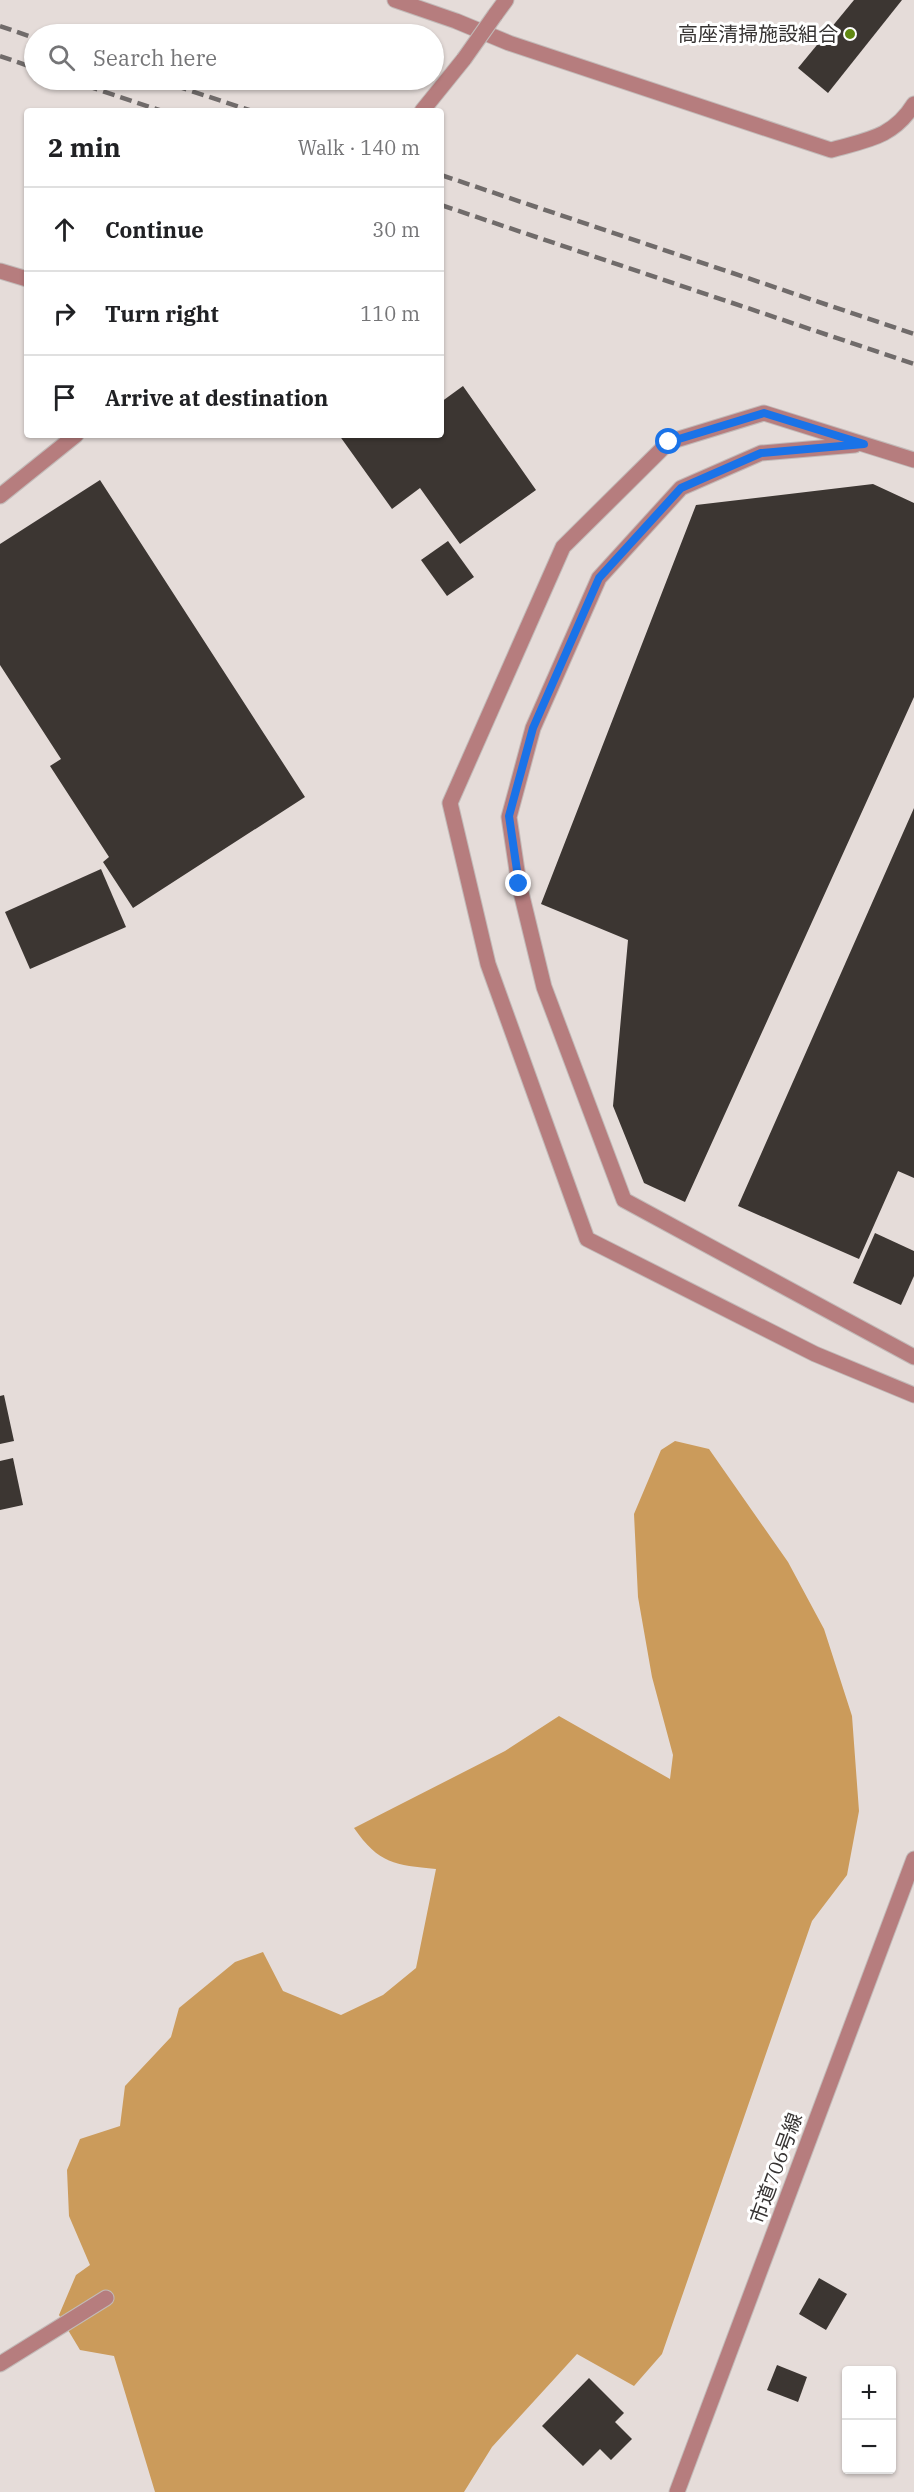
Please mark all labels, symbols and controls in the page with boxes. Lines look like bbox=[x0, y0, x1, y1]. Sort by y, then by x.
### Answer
place label: 高座清掃施設組合 bbox=[678, 20, 838, 47]
search box bbox=[24, 24, 444, 90]
marker: 高座清掃施設組合 bbox=[843, 27, 857, 41]
icon: search bbox=[45, 41, 78, 74]
text: Search here bbox=[93, 43, 217, 72]
text: 2 min bbox=[48, 130, 121, 164]
text: Walk · 140 m bbox=[298, 134, 420, 161]
icon: ahead bbox=[48, 213, 81, 246]
text: Continue bbox=[105, 215, 204, 244]
text: 30 m bbox=[372, 216, 420, 243]
icon: right bbox=[48, 297, 81, 330]
text: Turn right bbox=[105, 299, 219, 328]
text: 110 m bbox=[360, 300, 420, 327]
icon: arrive bbox=[48, 381, 81, 414]
text: Arrive at destination bbox=[105, 383, 328, 412]
route start bbox=[655, 428, 681, 454]
route end bbox=[505, 870, 531, 896]
street label: 市道706号線 bbox=[743, 2109, 808, 2227]
map controls bbox=[842, 2366, 896, 2474]
button: + bbox=[842, 2366, 896, 2420]
button: − bbox=[842, 2420, 896, 2474]

